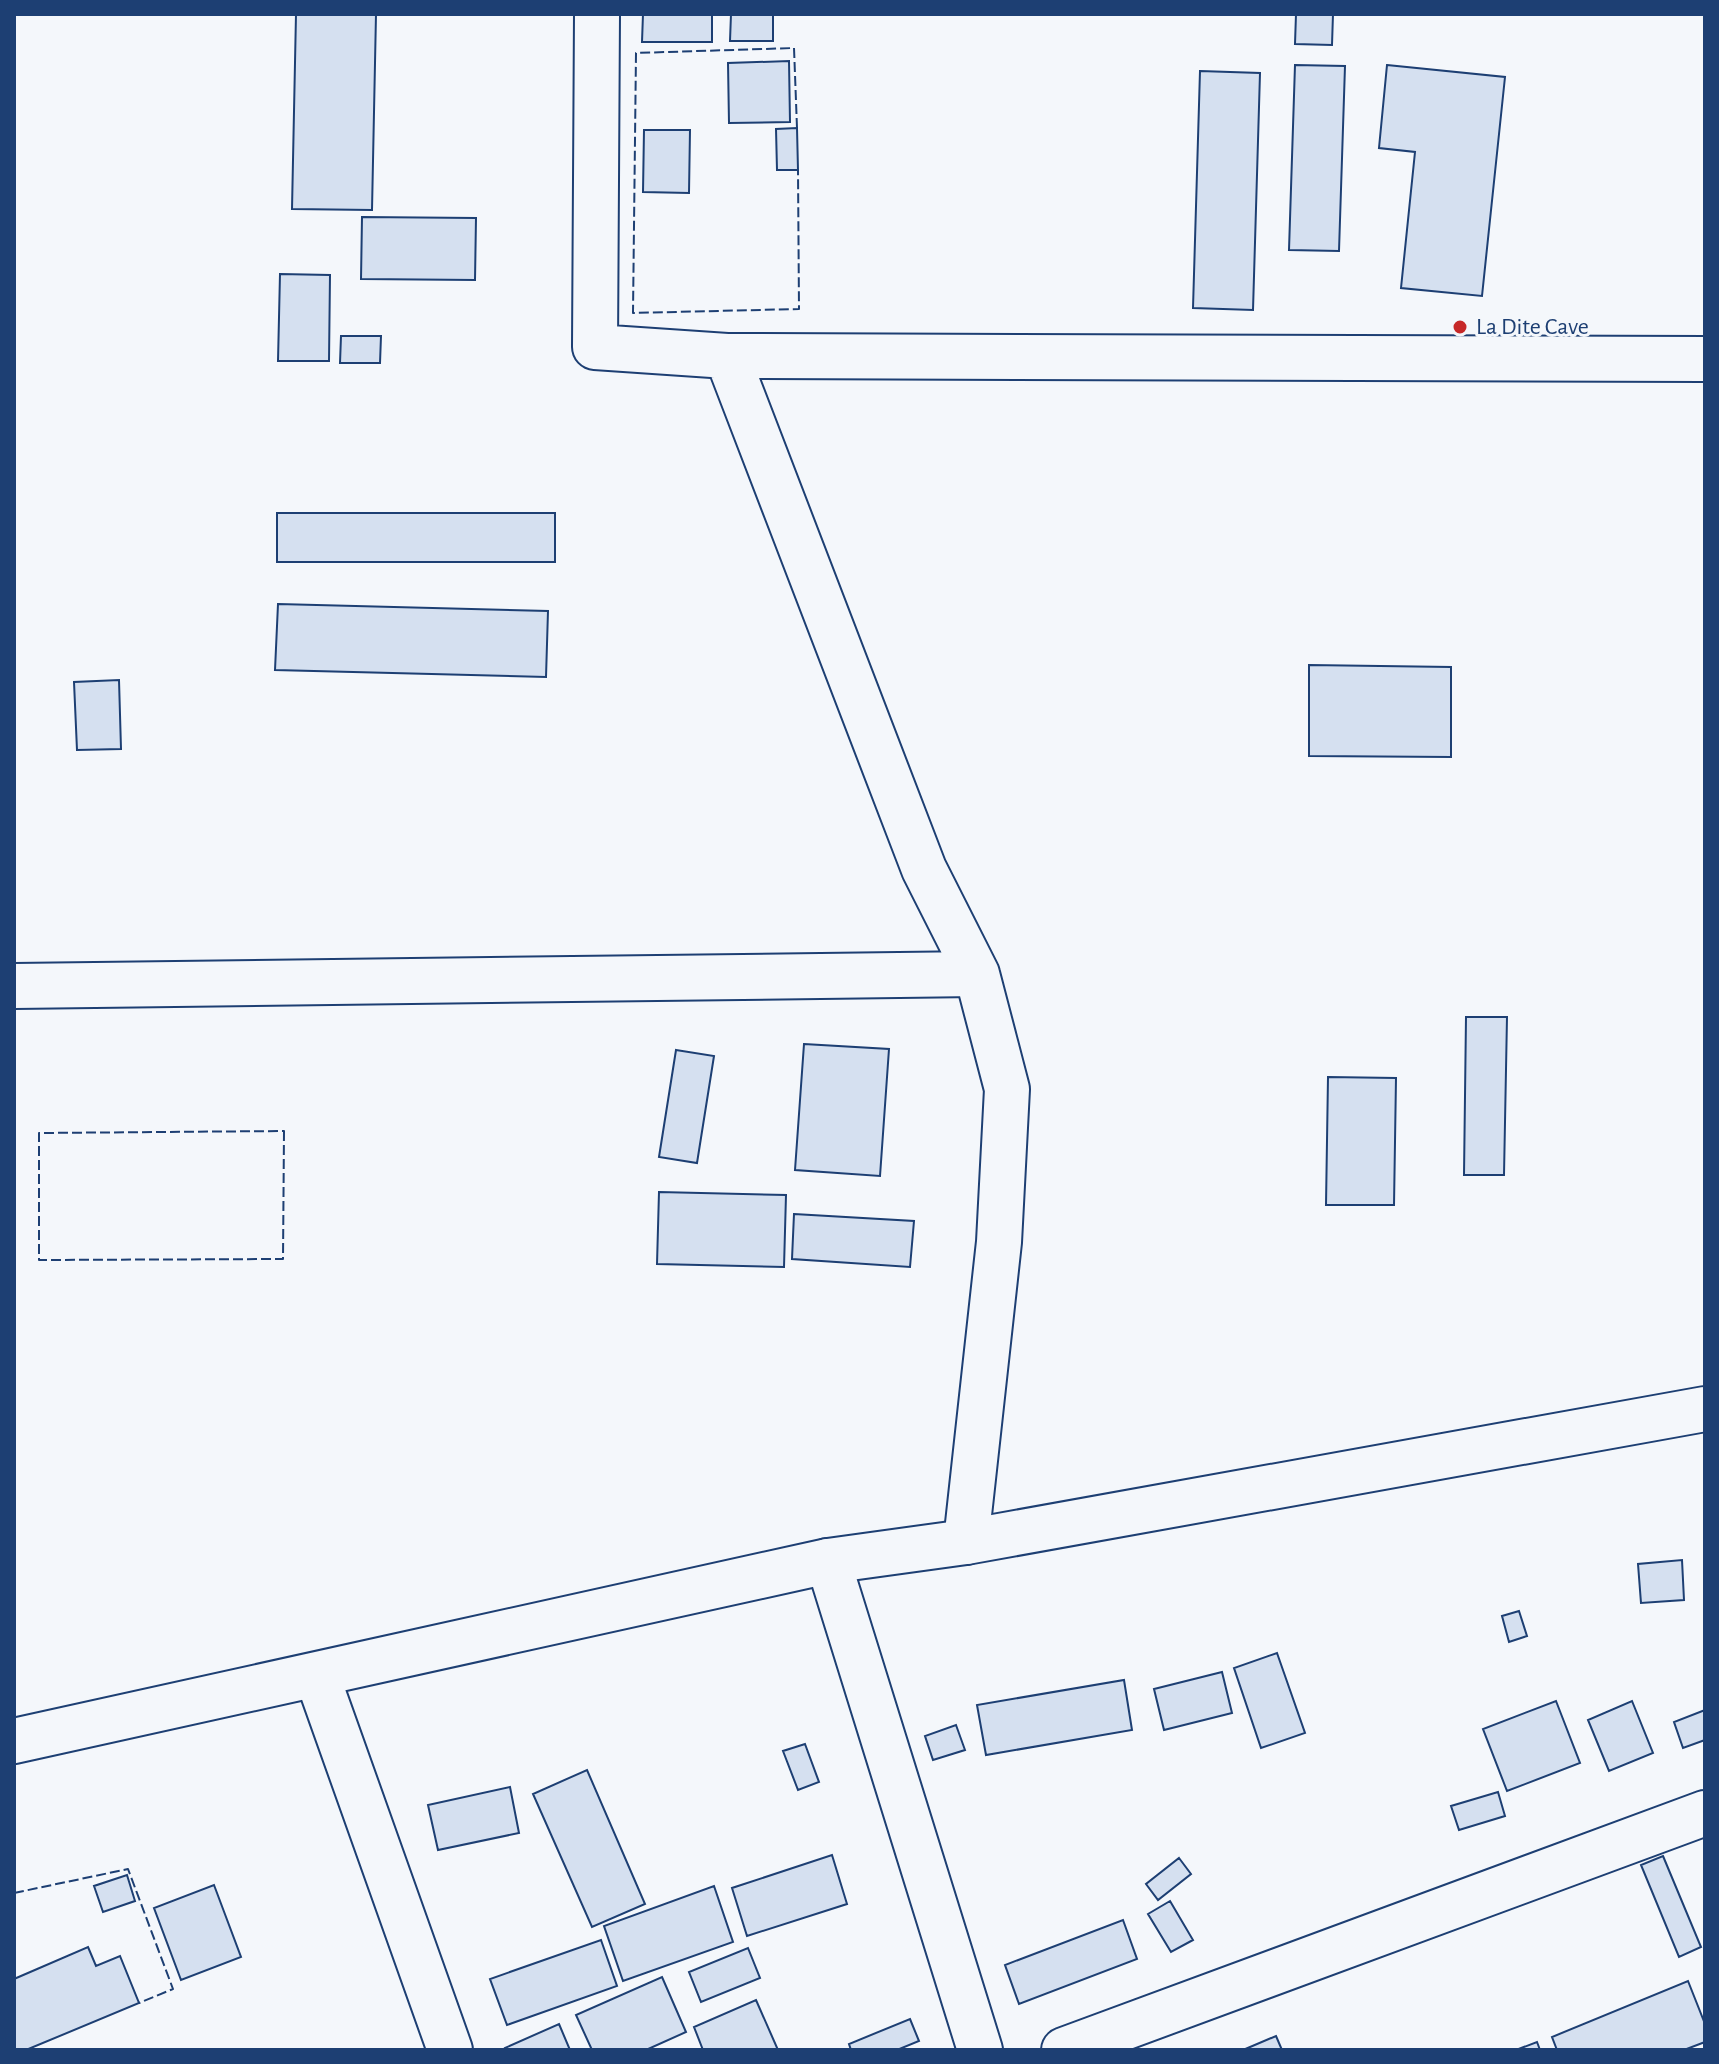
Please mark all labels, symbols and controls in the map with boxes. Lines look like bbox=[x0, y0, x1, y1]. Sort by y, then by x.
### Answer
place label: La Dite Cave bbox=[1476, 315, 1589, 339]
marker: La Dite Cave bbox=[1451, 318, 1469, 336]

